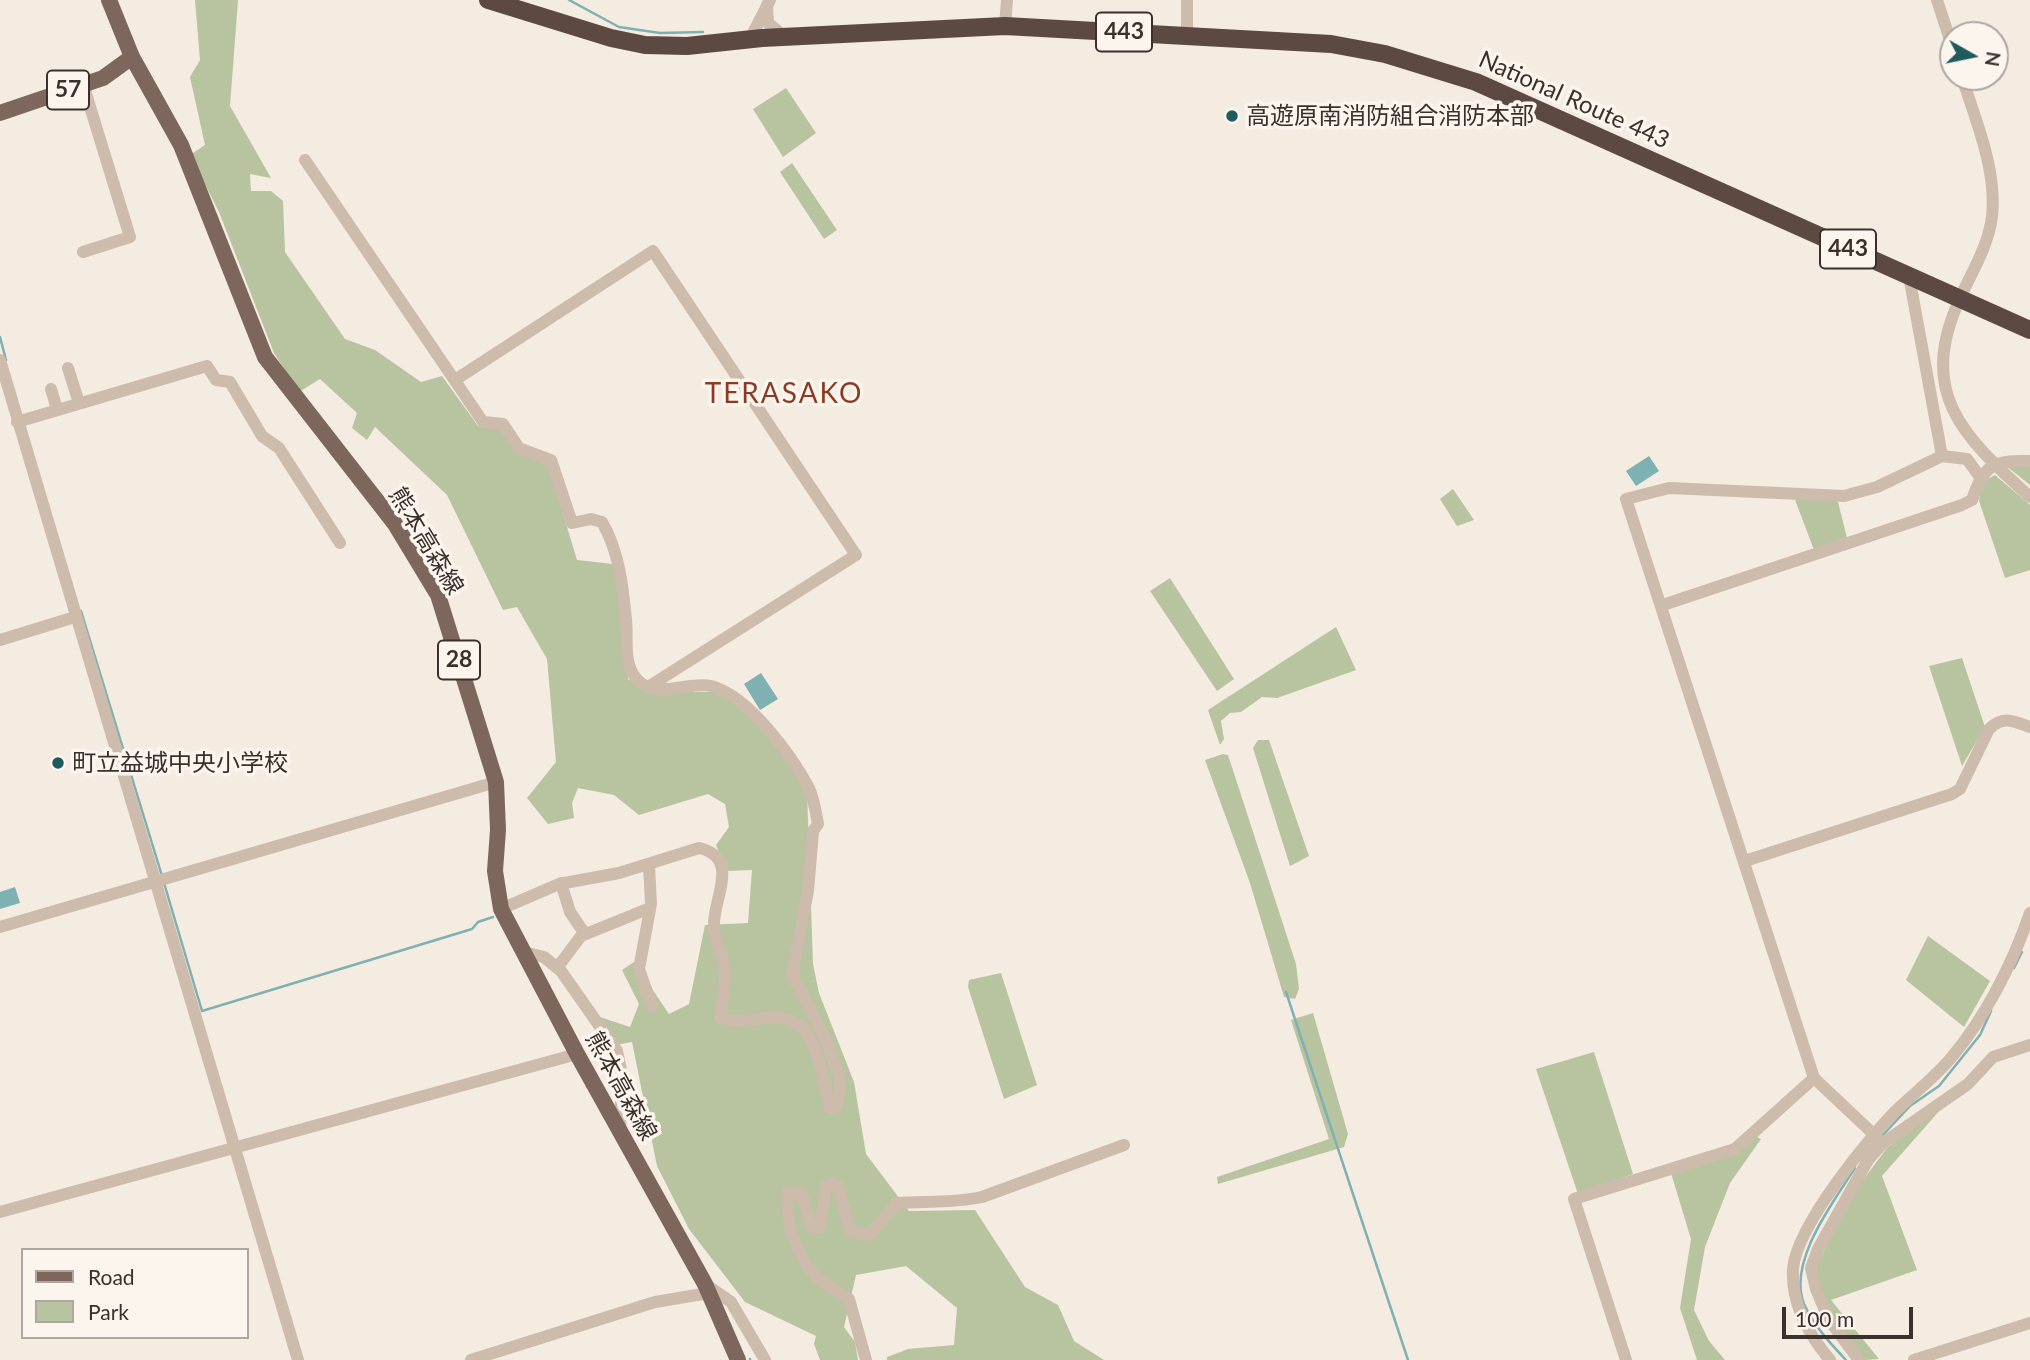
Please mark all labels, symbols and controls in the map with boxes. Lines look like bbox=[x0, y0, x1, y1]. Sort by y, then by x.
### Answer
road number: 443 bbox=[1096, 12, 1152, 52]
north arrow bbox=[1939, 21, 2009, 91]
street label: National Route 443 bbox=[1474, 45, 1674, 155]
text: N bbox=[1981, 50, 2006, 68]
road number: 57 bbox=[47, 71, 89, 110]
place label: 高遊原南消防組合消防本部 bbox=[1246, 102, 1534, 130]
marker: 高遊原南消防組合消防本部 bbox=[1224, 108, 1240, 124]
road number: 443 bbox=[1820, 230, 1876, 268]
district label: TERASAKO bbox=[706, 377, 862, 411]
street label: 熊本高森線 bbox=[383, 482, 469, 600]
road number: 28 bbox=[438, 640, 480, 680]
place label: 町立益城中央小学校 bbox=[72, 749, 288, 777]
marker: 町立益城中央小学校 bbox=[50, 755, 66, 771]
street label: 熊本高森線 bbox=[579, 1027, 663, 1145]
legend bbox=[21, 1248, 248, 1339]
text: Road bbox=[88, 1264, 135, 1289]
scale bar bbox=[1785, 1294, 1916, 1338]
text: Park bbox=[88, 1299, 129, 1324]
text: 100 m bbox=[1795, 1306, 1854, 1331]

